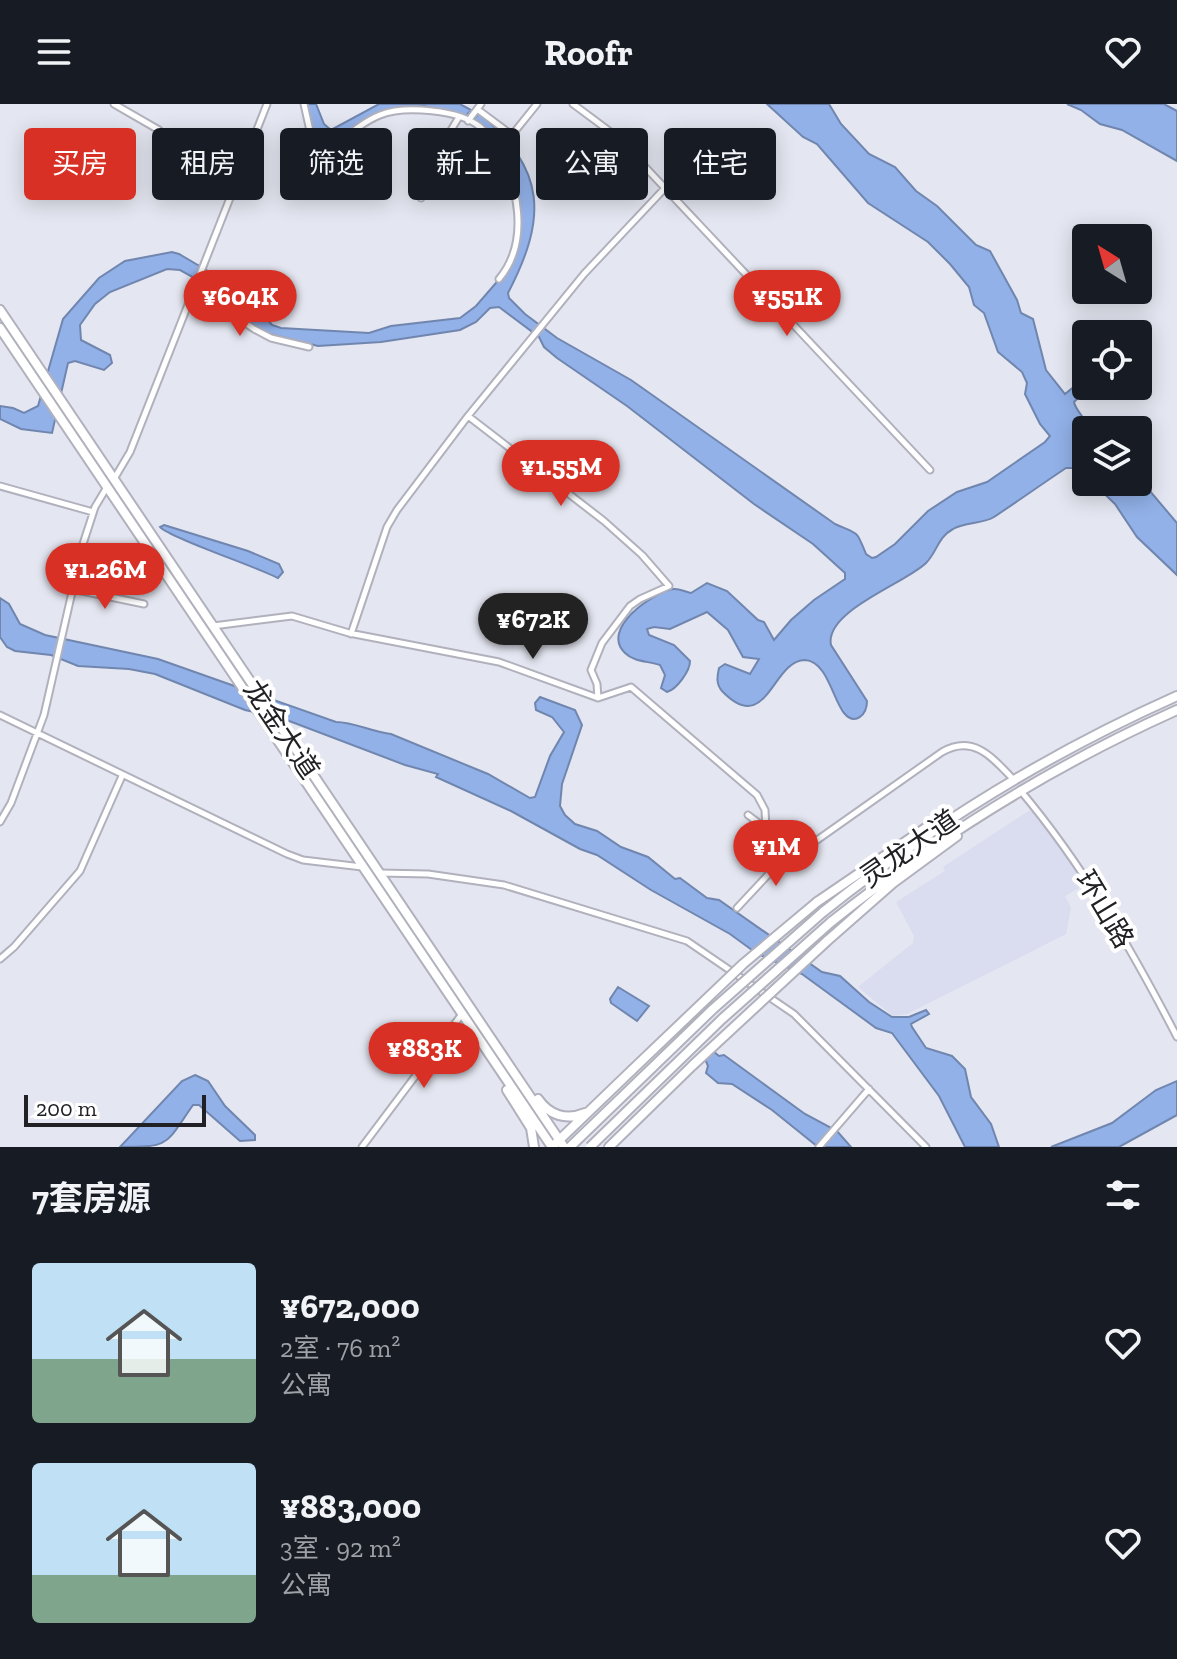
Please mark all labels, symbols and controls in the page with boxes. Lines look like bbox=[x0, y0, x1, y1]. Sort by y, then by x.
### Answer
icon: menu bbox=[32, 30, 76, 74]
icon: heart bbox=[1101, 30, 1145, 74]
text: Roofr bbox=[544, 31, 633, 74]
chip: 买房 bbox=[24, 128, 136, 200]
chip: 租房 bbox=[152, 128, 264, 200]
chip: 筛选 bbox=[280, 128, 392, 200]
chip: 新上 bbox=[408, 128, 520, 200]
chip: 公寓 bbox=[536, 128, 648, 200]
chip: 住宅 bbox=[664, 128, 776, 200]
north arrow bbox=[1072, 224, 1152, 304]
map controls bbox=[1072, 224, 1152, 496]
pin: ¥604K bbox=[184, 270, 296, 338]
pin: ¥551K bbox=[731, 270, 843, 338]
text: ¥604K bbox=[202, 280, 278, 312]
text: ¥551K bbox=[752, 280, 822, 312]
button: locate bbox=[1072, 320, 1152, 400]
button: layers bbox=[1072, 416, 1152, 496]
pin: ¥1.55M bbox=[496, 440, 626, 508]
text: ¥1.55M bbox=[520, 450, 602, 482]
pin: ¥1.26M bbox=[40, 543, 170, 611]
text: ¥1.26M bbox=[63, 553, 147, 585]
pin: ¥672K bbox=[477, 593, 589, 661]
text: ¥672K bbox=[496, 603, 570, 635]
street label: 龙金大道 bbox=[237, 674, 327, 785]
street label: 灵龙大道 bbox=[854, 803, 965, 894]
pin: ¥1M bbox=[737, 820, 815, 888]
text: ¥1M bbox=[751, 830, 801, 862]
street label: 环山路 bbox=[1069, 865, 1140, 954]
pin: ¥883K bbox=[368, 1022, 480, 1090]
text: ¥883K bbox=[387, 1032, 461, 1064]
scale bar bbox=[24, 1091, 206, 1127]
text: 200 m bbox=[36, 1095, 97, 1122]
icon: filters bbox=[1101, 1173, 1145, 1217]
text: 7套房源 bbox=[32, 1178, 151, 1219]
text: ¥672,000 bbox=[280, 1286, 420, 1327]
icon: home bbox=[96, 1295, 192, 1391]
icon: heart bbox=[1101, 1321, 1145, 1365]
text: 2室 · 76 m² bbox=[280, 1332, 400, 1364]
text: 公寓 bbox=[280, 1369, 332, 1401]
text: ¥883,000 bbox=[280, 1486, 421, 1527]
icon: home bbox=[96, 1495, 192, 1591]
icon: heart bbox=[1101, 1521, 1145, 1565]
text: 3室 · 92 m² bbox=[280, 1532, 401, 1564]
text: 公寓 bbox=[280, 1569, 332, 1601]

